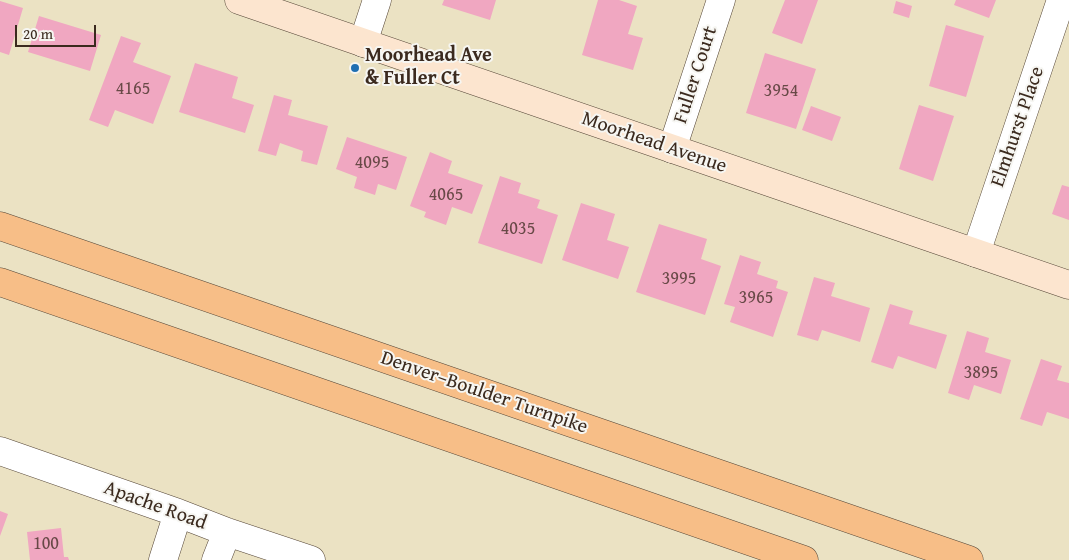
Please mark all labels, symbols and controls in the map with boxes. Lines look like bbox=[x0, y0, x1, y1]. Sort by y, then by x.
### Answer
scale bar bbox=[18, 15, 99, 47]
text: 20 m bbox=[23, 23, 53, 44]
street label: Fuller Court bbox=[669, 23, 723, 127]
place label: Moorhead Ave & Fuller Ct bbox=[365, 44, 492, 91]
marker: Moorhead Ave & Fuller Ct bbox=[349, 62, 361, 74]
street label: Elmhurst Place bbox=[986, 64, 1050, 190]
house number: 4165 bbox=[116, 78, 150, 100]
house number: 3954 bbox=[764, 80, 798, 102]
street label: Moorhead Avenue bbox=[578, 107, 730, 179]
house number: 4095 bbox=[355, 152, 389, 174]
house number: 4065 bbox=[429, 184, 463, 206]
house number: 4035 bbox=[501, 218, 535, 240]
house number: 3995 bbox=[662, 268, 696, 290]
house number: 3965 bbox=[739, 287, 773, 309]
street label: Denver–Boulder Turnpike bbox=[377, 346, 591, 440]
house number: 3895 bbox=[964, 362, 998, 384]
street label: Apache Road bbox=[100, 476, 210, 536]
house number: 100 bbox=[33, 533, 59, 555]

